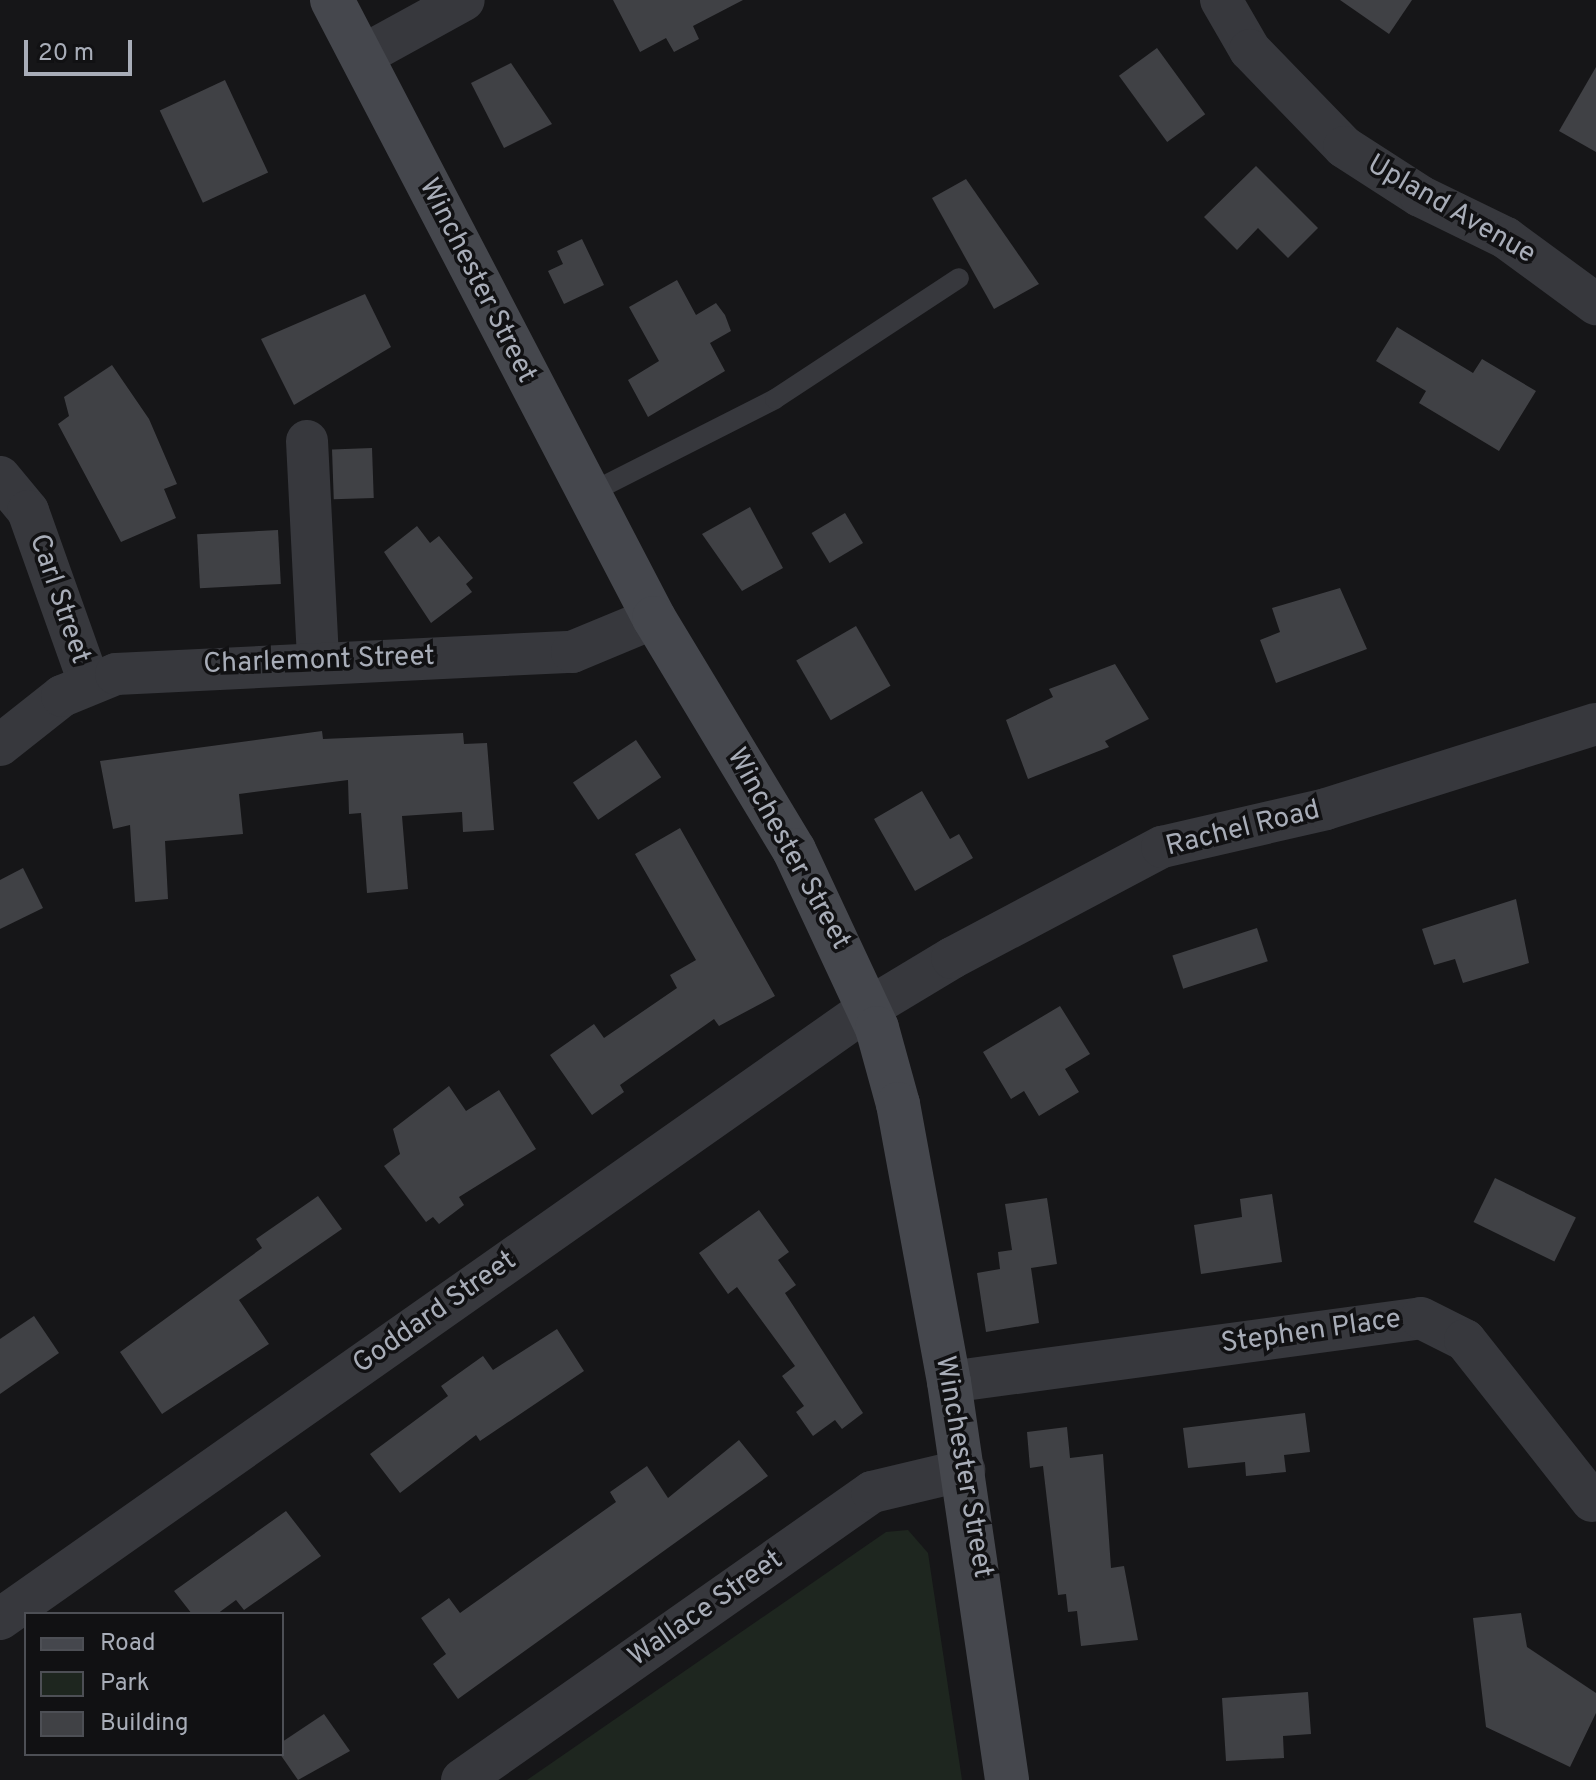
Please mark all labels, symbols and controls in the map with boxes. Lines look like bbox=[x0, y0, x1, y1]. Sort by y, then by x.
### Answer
scale bar bbox=[28, 24, 136, 74]
text: 20 m bbox=[38, 39, 94, 69]
street label: Upland Avenue bbox=[1360, 148, 1542, 272]
street label: Winchester Street bbox=[411, 173, 543, 389]
street label: Carl Street bbox=[21, 530, 97, 668]
street label: Charlemont Street bbox=[203, 640, 435, 682]
street label: Winchester Street bbox=[719, 743, 857, 955]
street label: Rachel Road bbox=[1163, 794, 1323, 864]
street label: Goddard Street bbox=[347, 1244, 523, 1382]
street label: Stephen Place bbox=[1219, 1303, 1403, 1361]
street label: Winchester Street bbox=[927, 1353, 999, 1581]
street label: Wallace Street bbox=[623, 1544, 789, 1674]
legend bbox=[24, 1612, 284, 1756]
text: Road bbox=[100, 1629, 156, 1659]
text: Park bbox=[100, 1669, 150, 1699]
text: Building bbox=[100, 1709, 189, 1739]

